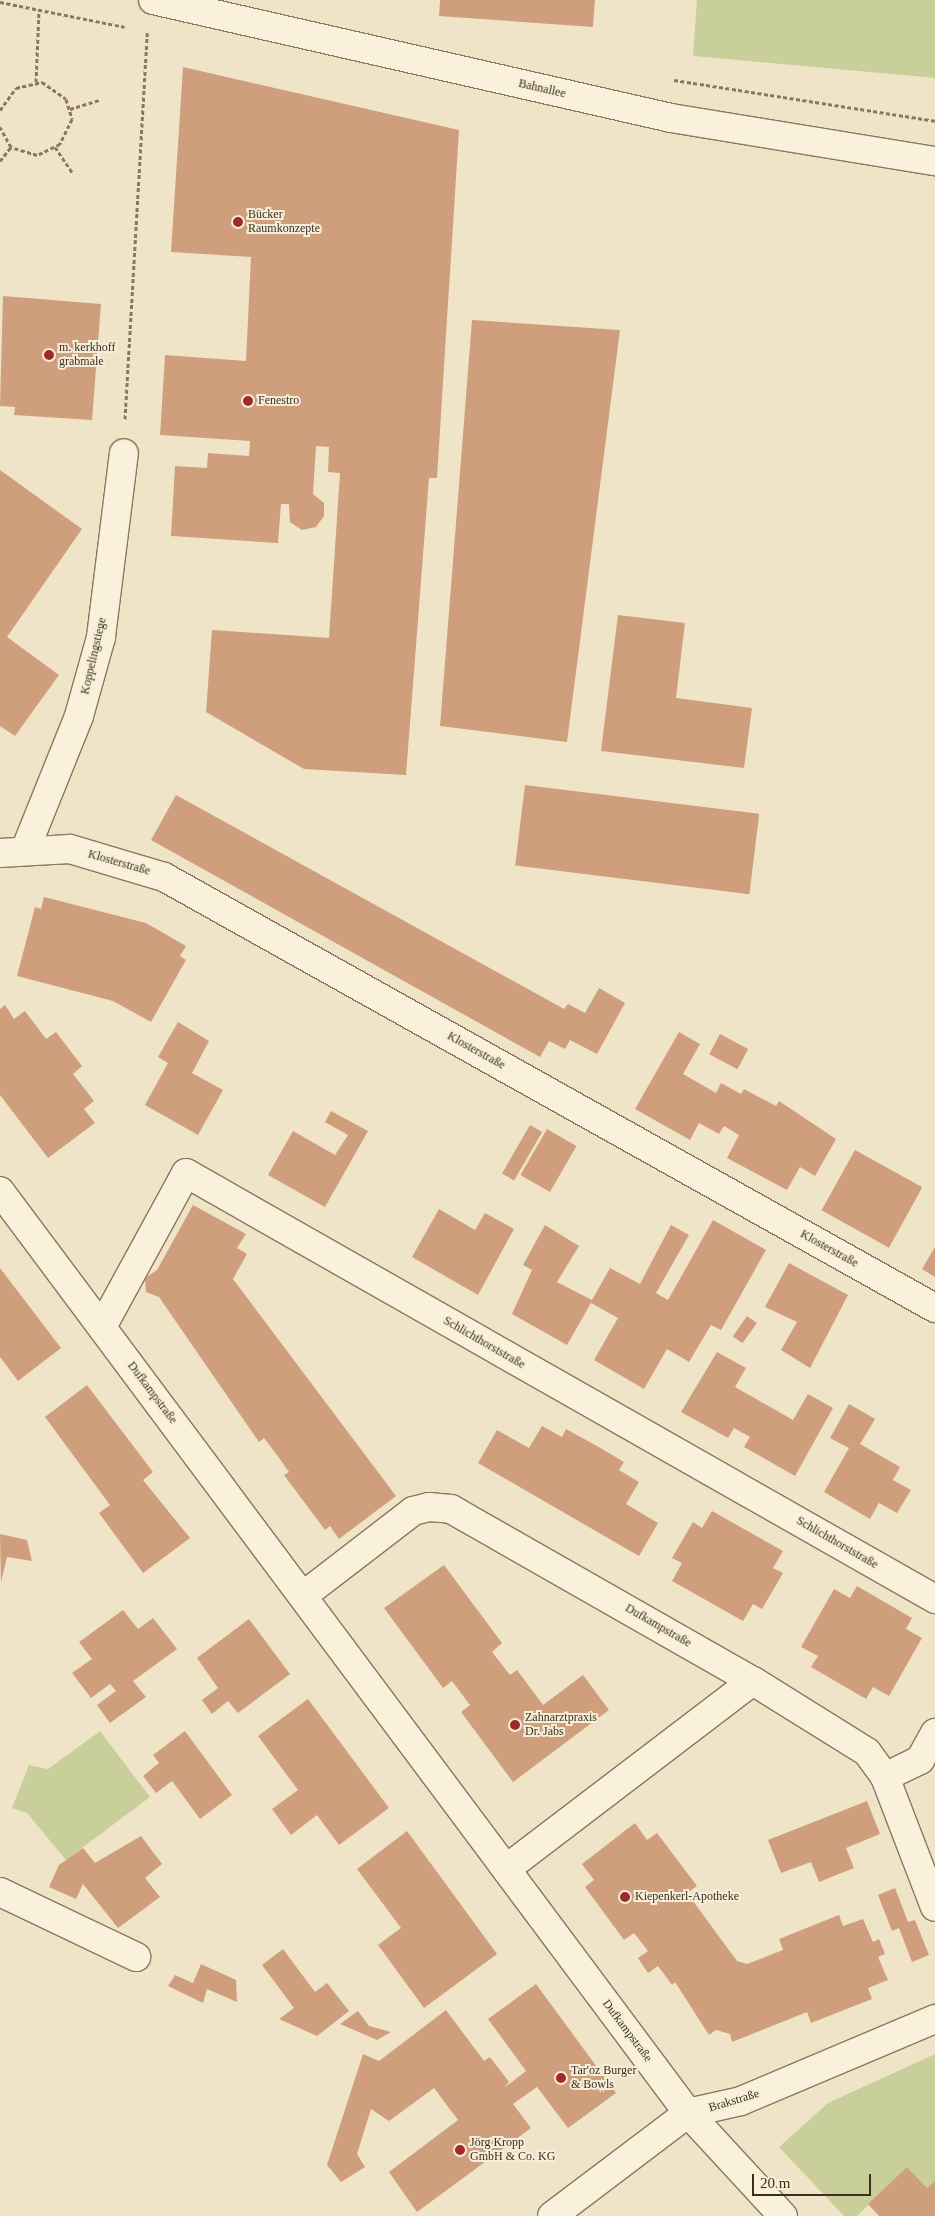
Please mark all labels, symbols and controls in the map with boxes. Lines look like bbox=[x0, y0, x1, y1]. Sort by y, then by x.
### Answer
street label: Bahnallee bbox=[517, 77, 567, 101]
place label: Bücker Raumkonzepte bbox=[248, 208, 320, 236]
marker: Bücker Raumkonzepte bbox=[232, 216, 244, 228]
place label: m. kerkhoff grabmale bbox=[59, 341, 115, 369]
marker: m. kerkhoff grabmale bbox=[43, 349, 55, 361]
place label: Fenestro bbox=[258, 394, 299, 408]
marker: Fenestro bbox=[242, 395, 254, 407]
street label: Koppelingstiege bbox=[78, 616, 110, 696]
street label: Klosterstraße bbox=[86, 847, 152, 879]
street label: Klosterstraße bbox=[445, 1029, 507, 1073]
street label: Klosterstraße bbox=[798, 1227, 860, 1271]
street label: Schlichthorststraße bbox=[441, 1314, 527, 1372]
street label: Dufkampstraße bbox=[124, 1359, 180, 1427]
street label: Schlichthorststraße bbox=[794, 1514, 880, 1572]
street label: Dufkampstraße bbox=[622, 1601, 694, 1651]
place label: Zahnarztpraxis Dr. Jabs bbox=[525, 1711, 597, 1739]
marker: Zahnarztpraxis Dr. Jabs bbox=[509, 1719, 521, 1731]
place label: Kiepenkerl-Apotheke bbox=[635, 1890, 739, 1904]
marker: Kiepenkerl-Apotheke bbox=[619, 1891, 631, 1903]
street label: Dufkampstraße bbox=[599, 1997, 655, 2065]
place label: Tar'oz Burger & Bowls bbox=[571, 2064, 636, 2092]
marker: Tar'oz Burger & Bowls bbox=[555, 2072, 567, 2084]
street label: Brakstraße bbox=[707, 2087, 761, 2115]
place label: Jörg Kropp GmbH & Co. KG bbox=[470, 2136, 555, 2164]
marker: Jörg Kropp GmbH & Co. KG bbox=[454, 2144, 466, 2156]
scale bar bbox=[755, 2164, 874, 2196]
text: 20 m bbox=[760, 2175, 790, 2191]

